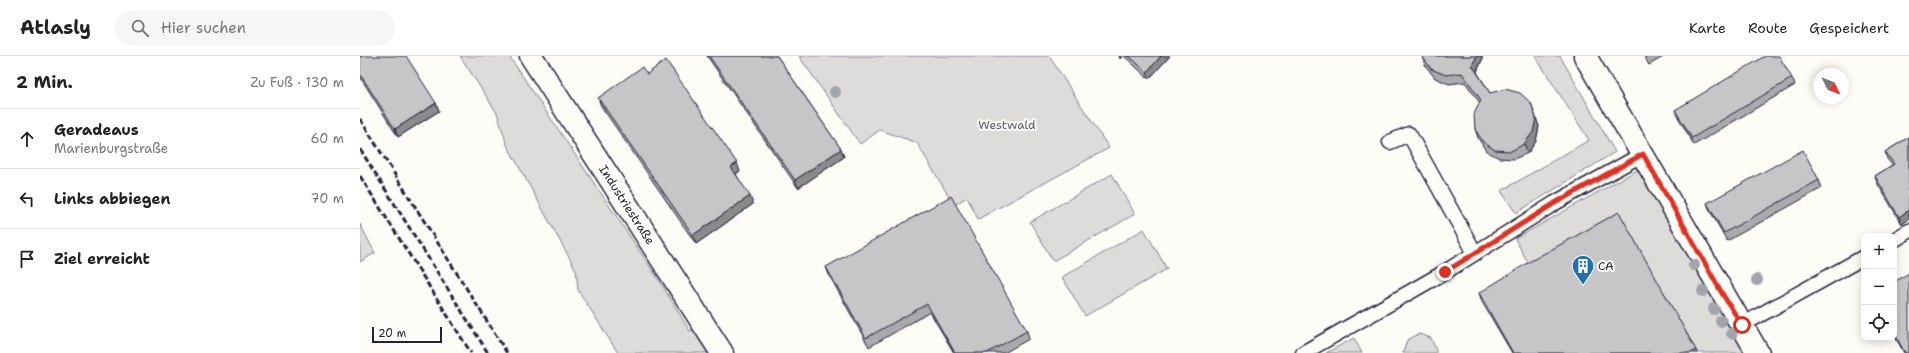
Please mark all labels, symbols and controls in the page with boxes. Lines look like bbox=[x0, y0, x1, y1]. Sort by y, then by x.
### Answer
search box bbox=[115, 10, 395, 46]
text: Atlasly bbox=[20, 15, 91, 40]
icon: search bbox=[129, 17, 151, 39]
text: Hier suchen bbox=[161, 18, 246, 38]
text: Karte bbox=[1689, 19, 1726, 37]
text: Route bbox=[1748, 19, 1787, 37]
text: Gespeichert bbox=[1809, 19, 1889, 37]
north arrow bbox=[1813, 68, 1849, 104]
text: 2 Min. bbox=[16, 71, 73, 93]
text: Zu Fuß · 130 m bbox=[251, 74, 344, 91]
park label: Westwald bbox=[978, 117, 1036, 133]
text: Geradeaus bbox=[54, 120, 139, 140]
icon: ahead bbox=[16, 128, 38, 150]
text: 60 m bbox=[311, 130, 344, 147]
text: Marienburgstraße bbox=[54, 140, 168, 157]
street label: Industriestraße bbox=[595, 162, 658, 248]
icon: left bbox=[16, 188, 38, 210]
text: Links abbiegen bbox=[54, 189, 170, 209]
text: 70 m bbox=[310, 190, 344, 207]
map controls bbox=[1861, 233, 1897, 341]
button: + bbox=[1861, 233, 1897, 269]
icon: arrive bbox=[16, 248, 38, 270]
text: Ziel erreicht bbox=[54, 249, 150, 269]
building icon: CA bbox=[1570, 253, 1596, 286]
place label: CA bbox=[1598, 258, 1614, 274]
route end bbox=[1436, 263, 1454, 281]
button: − bbox=[1861, 269, 1897, 305]
button: locate bbox=[1861, 305, 1897, 341]
route start bbox=[1733, 316, 1751, 334]
scale bar bbox=[372, 325, 442, 344]
text: 20 m bbox=[378, 326, 406, 341]

